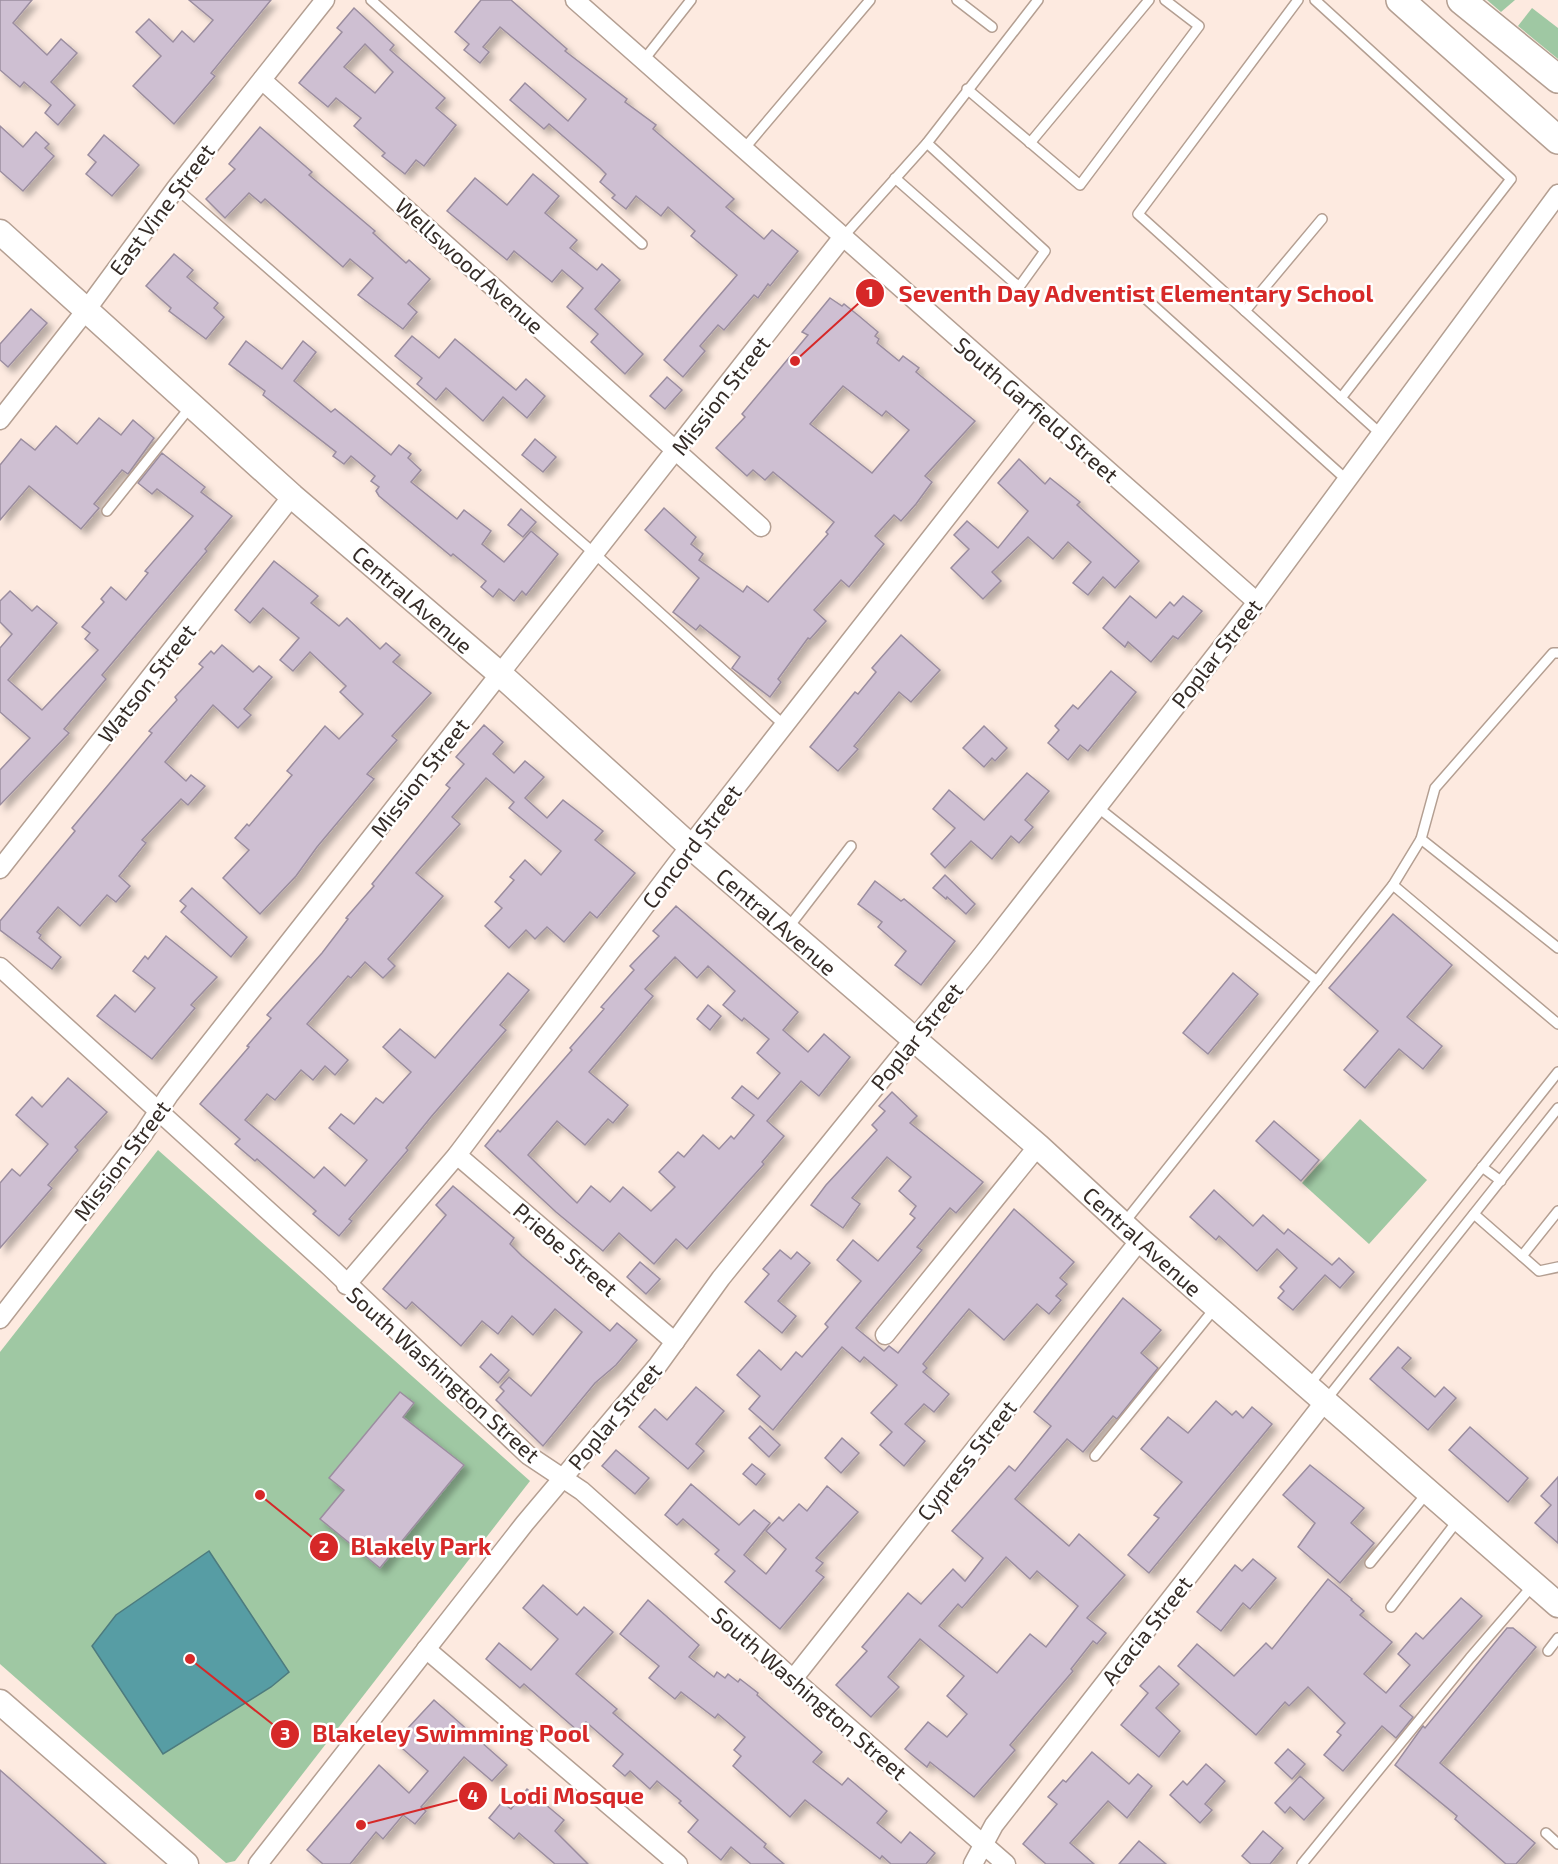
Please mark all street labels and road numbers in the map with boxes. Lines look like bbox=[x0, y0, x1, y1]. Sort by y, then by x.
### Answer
street label: East Vine Street bbox=[103, 138, 219, 280]
street label: Wellswood Avenue bbox=[391, 192, 549, 338]
street label: Mission Street bbox=[665, 330, 775, 460]
street label: South Garfield Street bbox=[950, 331, 1124, 487]
street label: Central Avenue bbox=[348, 540, 478, 658]
street label: Poplar Street bbox=[1165, 593, 1267, 713]
street label: Watson Street bbox=[92, 618, 200, 748]
street label: Mission Street bbox=[364, 712, 474, 842]
street label: Concord Street bbox=[636, 779, 746, 913]
street label: Central Avenue bbox=[712, 862, 842, 980]
street label: Poplar Street bbox=[865, 977, 967, 1095]
street label: Mission Street bbox=[67, 1095, 175, 1225]
street label: Central Avenue bbox=[1078, 1181, 1208, 1301]
street label: Priebe Street bbox=[509, 1197, 623, 1301]
street label: South Washington Street bbox=[342, 1281, 546, 1467]
street label: Poplar Street bbox=[562, 1357, 666, 1475]
street label: Cypress Street bbox=[911, 1395, 1021, 1525]
street label: Acacia Street bbox=[1095, 1570, 1197, 1690]
street label: South Washington Street bbox=[707, 1601, 913, 1785]

